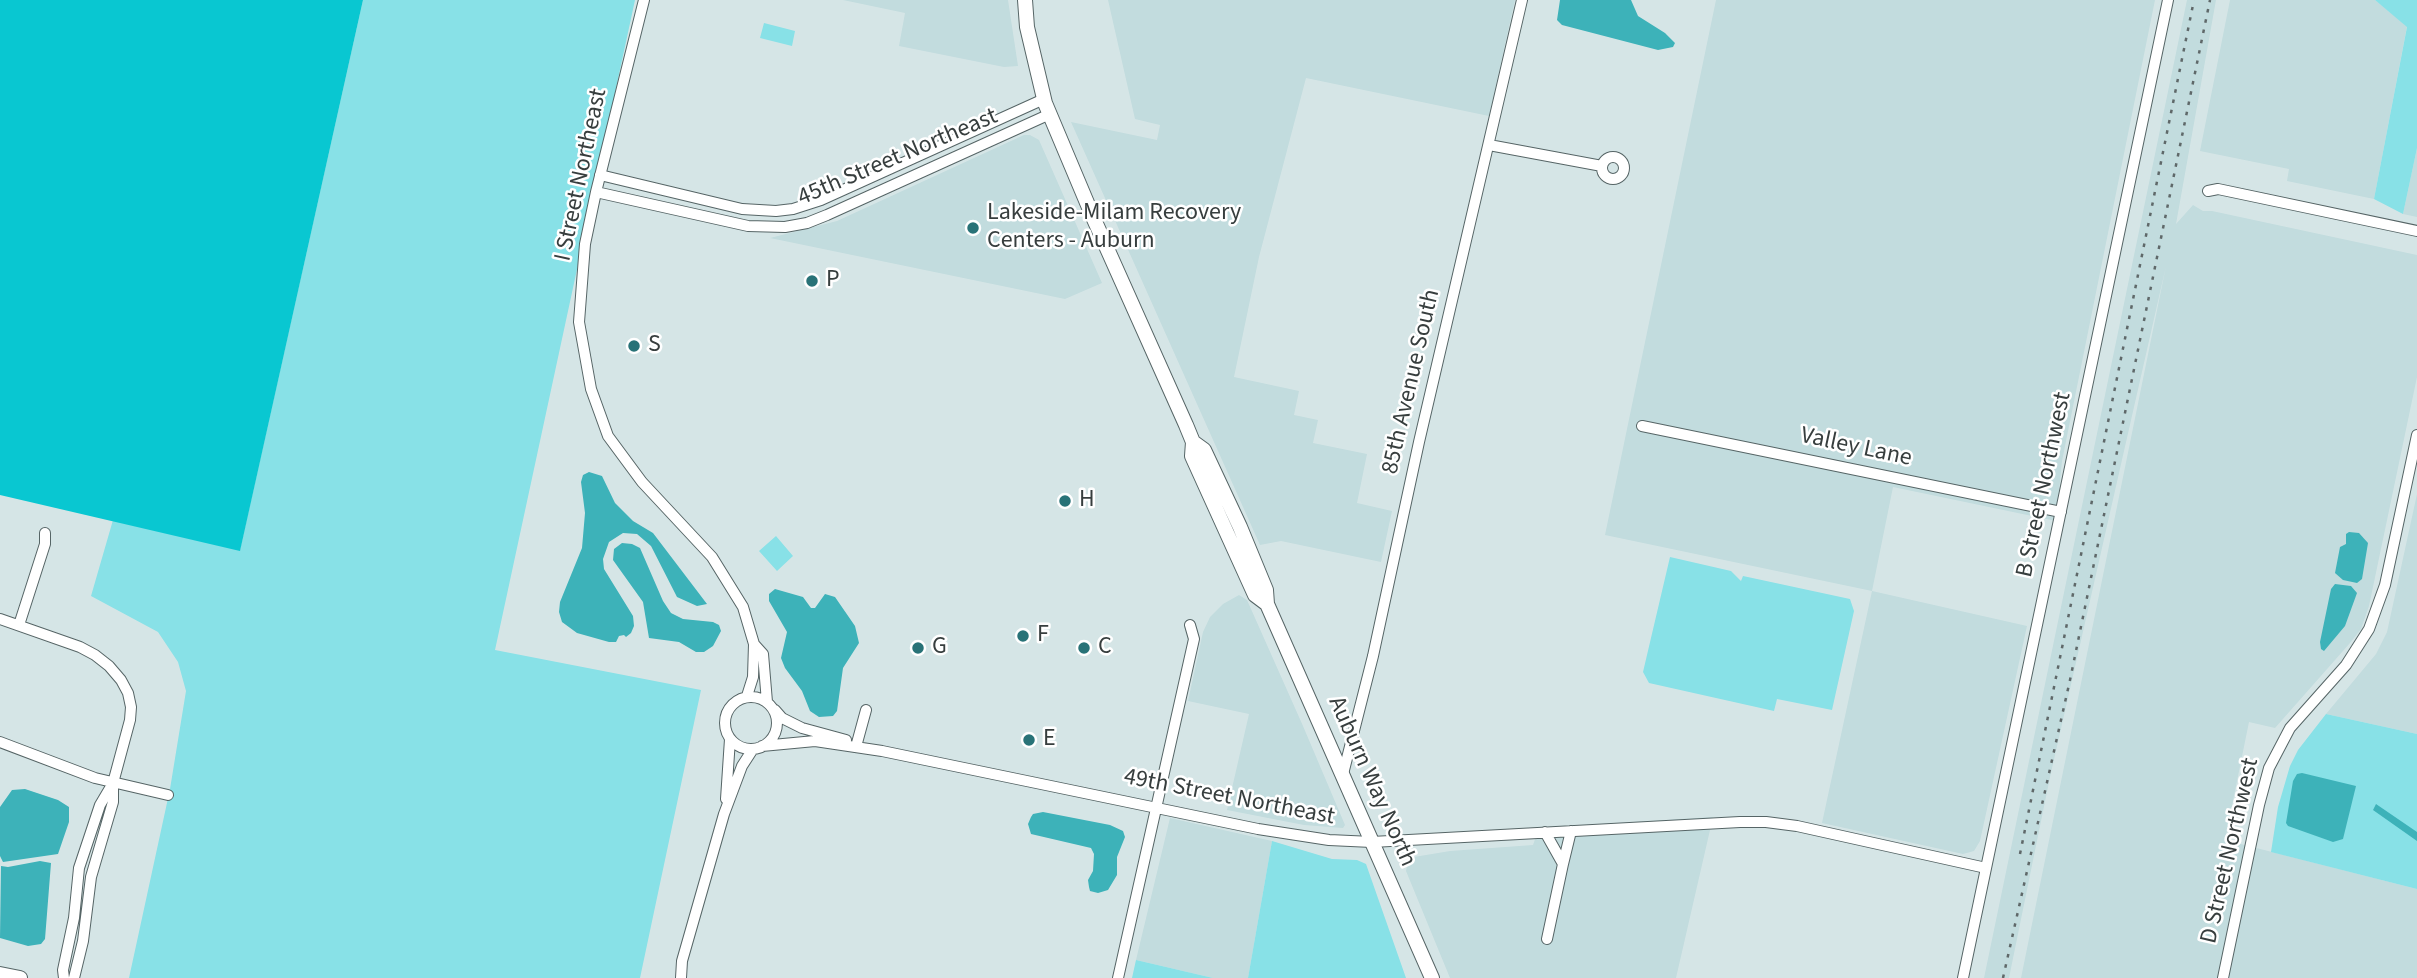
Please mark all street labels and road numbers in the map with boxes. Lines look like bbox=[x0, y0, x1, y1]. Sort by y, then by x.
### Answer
street label: I Street Northeast bbox=[550, 86, 614, 264]
street label: 45th Street Northeast bbox=[794, 103, 1002, 213]
street label: 85th Avenue South bbox=[1377, 287, 1447, 477]
street label: B Street Northwest bbox=[2011, 390, 2079, 580]
street label: Valley Lane bbox=[1798, 422, 1914, 474]
street label: Auburn Way North bbox=[1321, 692, 1421, 872]
street label: D Street Northwest bbox=[2196, 756, 2266, 946]
street label: 49th Street Northeast bbox=[1121, 763, 1337, 833]

